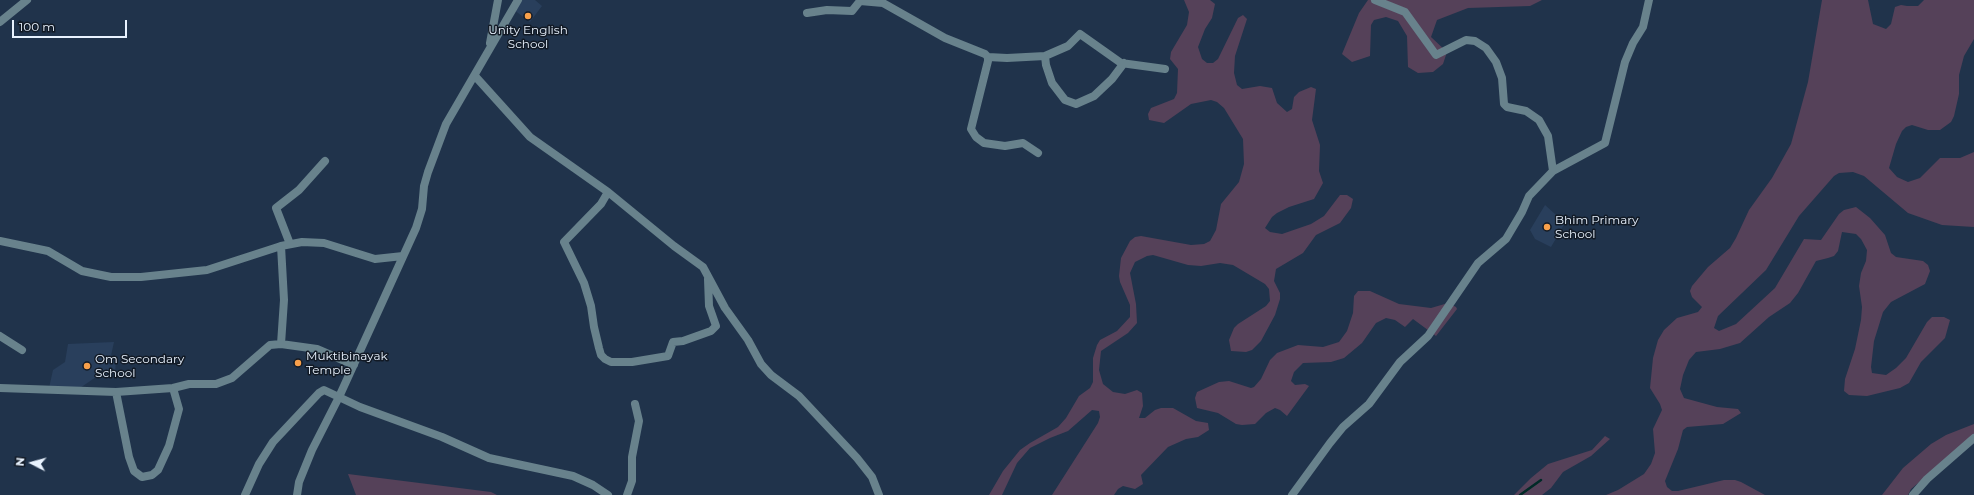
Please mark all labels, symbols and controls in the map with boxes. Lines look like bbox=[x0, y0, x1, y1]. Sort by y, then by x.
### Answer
marker: Unity English School bbox=[523, 11, 533, 21]
scale bar bbox=[14, 12, 129, 38]
text: 100 m bbox=[19, 19, 55, 34]
place label: Unity English School bbox=[488, 23, 568, 51]
place label: Bhim Primary School bbox=[1555, 213, 1639, 241]
marker: Bhim Primary School bbox=[1542, 222, 1552, 232]
place label: Muktibinayak Temple bbox=[306, 349, 388, 377]
place label: Om Secondary School bbox=[95, 352, 184, 380]
marker: Muktibinayak Temple bbox=[293, 358, 303, 368]
marker: Om Secondary School bbox=[82, 361, 92, 371]
north arrow bbox=[12, 443, 52, 483]
text: N bbox=[13, 457, 27, 467]

